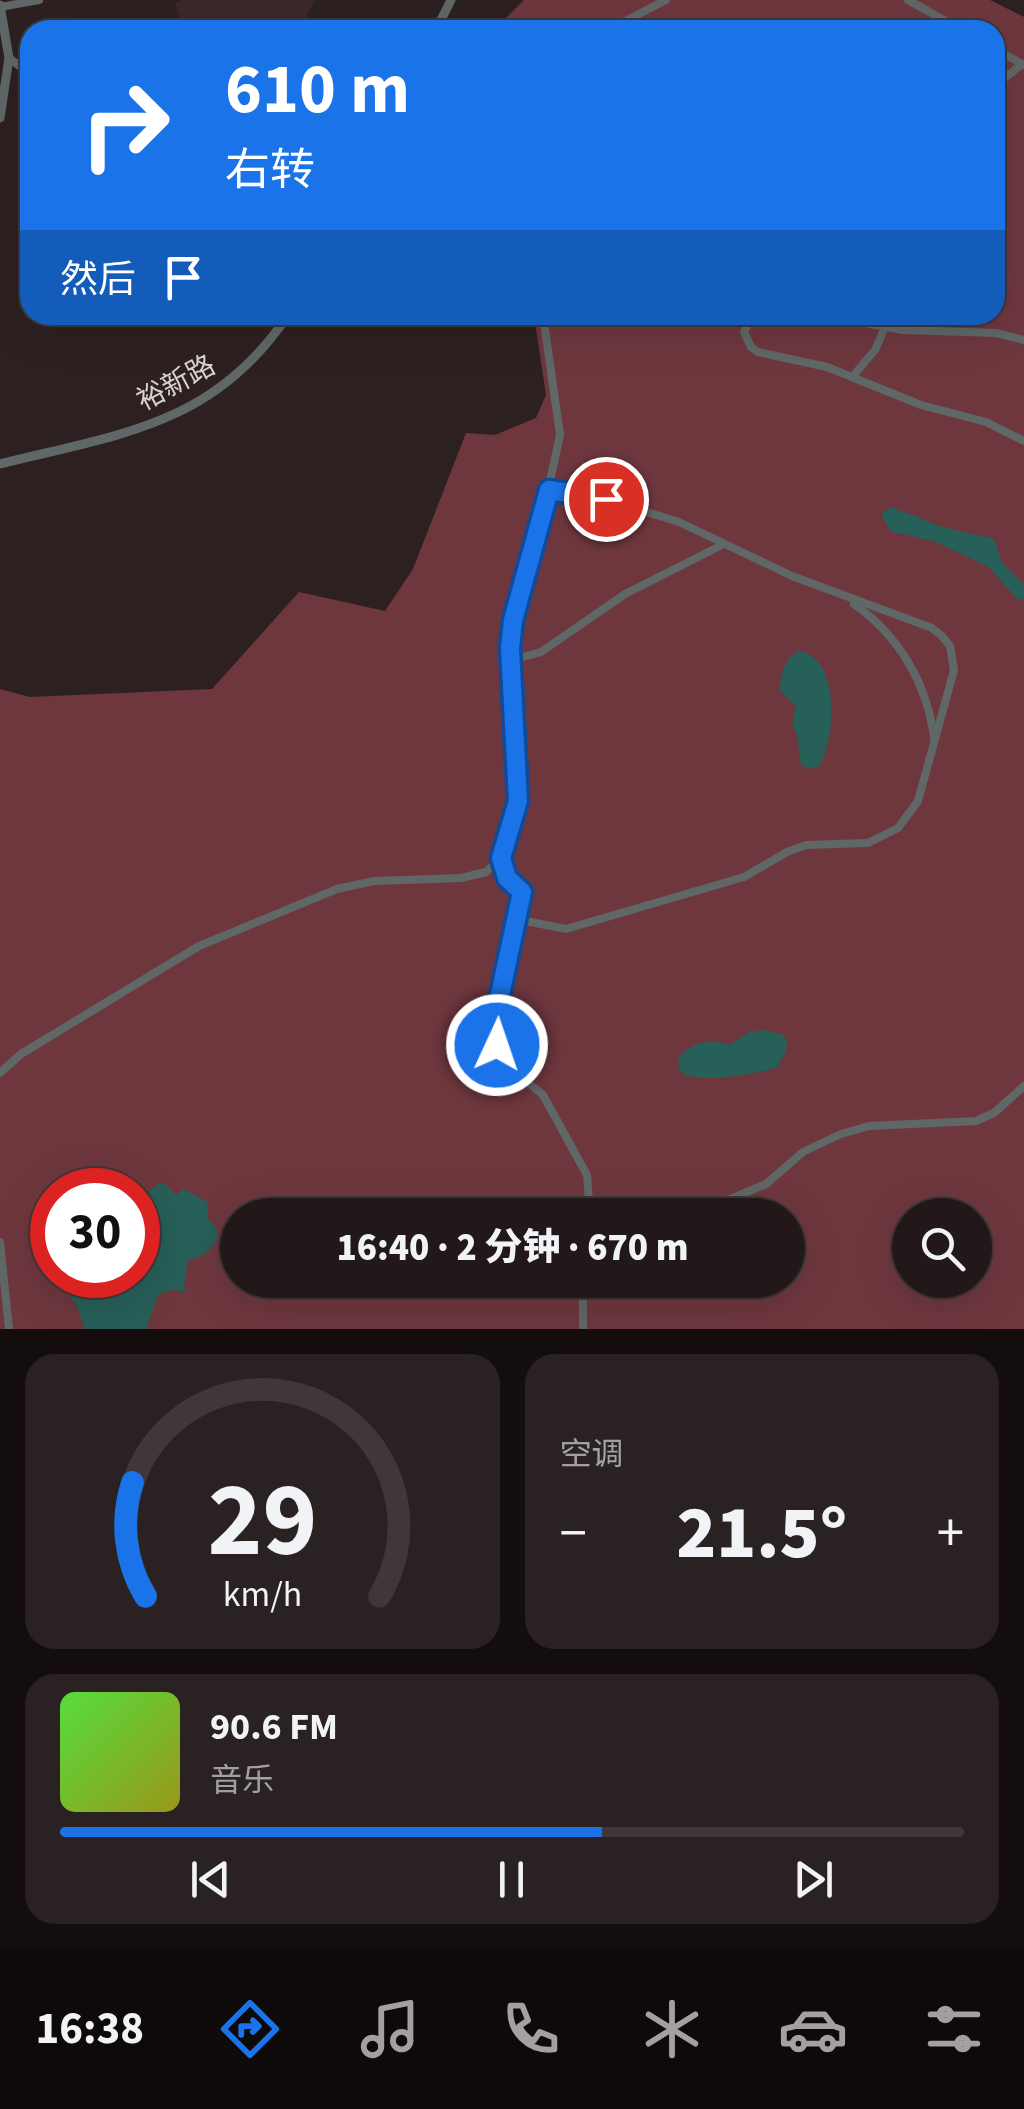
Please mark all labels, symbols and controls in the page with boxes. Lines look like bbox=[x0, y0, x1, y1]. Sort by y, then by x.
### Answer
text: 610 m bbox=[225, 40, 410, 140]
icon: right bbox=[60, 60, 190, 190]
text: 右转 bbox=[225, 139, 315, 203]
icon: arrive bbox=[156, 250, 211, 305]
text: 然后 bbox=[60, 253, 136, 307]
street label: 裕新路 bbox=[130, 346, 222, 420]
pin bbox=[564, 457, 649, 542]
icon: arrive bbox=[579, 472, 634, 527]
position arrow bbox=[445, 993, 549, 1097]
speed limit sign: 30 bbox=[30, 1168, 160, 1298]
map controls bbox=[892, 1198, 992, 1298]
button: search bbox=[892, 1198, 992, 1298]
text: 16:40 · 2 分钟 · 670 m bbox=[336, 1221, 689, 1275]
text: 空调 bbox=[560, 1432, 624, 1478]
text: 29 bbox=[207, 1448, 317, 1596]
text: 21.5° bbox=[676, 1480, 847, 1587]
text: − bbox=[560, 1495, 587, 1573]
text: + bbox=[937, 1495, 964, 1573]
text: km/h bbox=[223, 1569, 302, 1620]
text: 90.6 FM bbox=[210, 1700, 338, 1754]
text: 音乐 bbox=[210, 1758, 274, 1804]
icon: previous bbox=[183, 1852, 238, 1907]
icon: pause bbox=[484, 1852, 539, 1907]
icon: next bbox=[786, 1852, 841, 1907]
icon: directions bbox=[215, 1994, 285, 2064]
icon: music bbox=[355, 1994, 425, 2064]
icon: phone bbox=[496, 1994, 566, 2064]
icon: climate bbox=[637, 1994, 707, 2064]
icon: car bbox=[778, 1994, 848, 2064]
icon: filters bbox=[919, 1994, 989, 2064]
text: 16:38 bbox=[35, 1997, 144, 2061]

